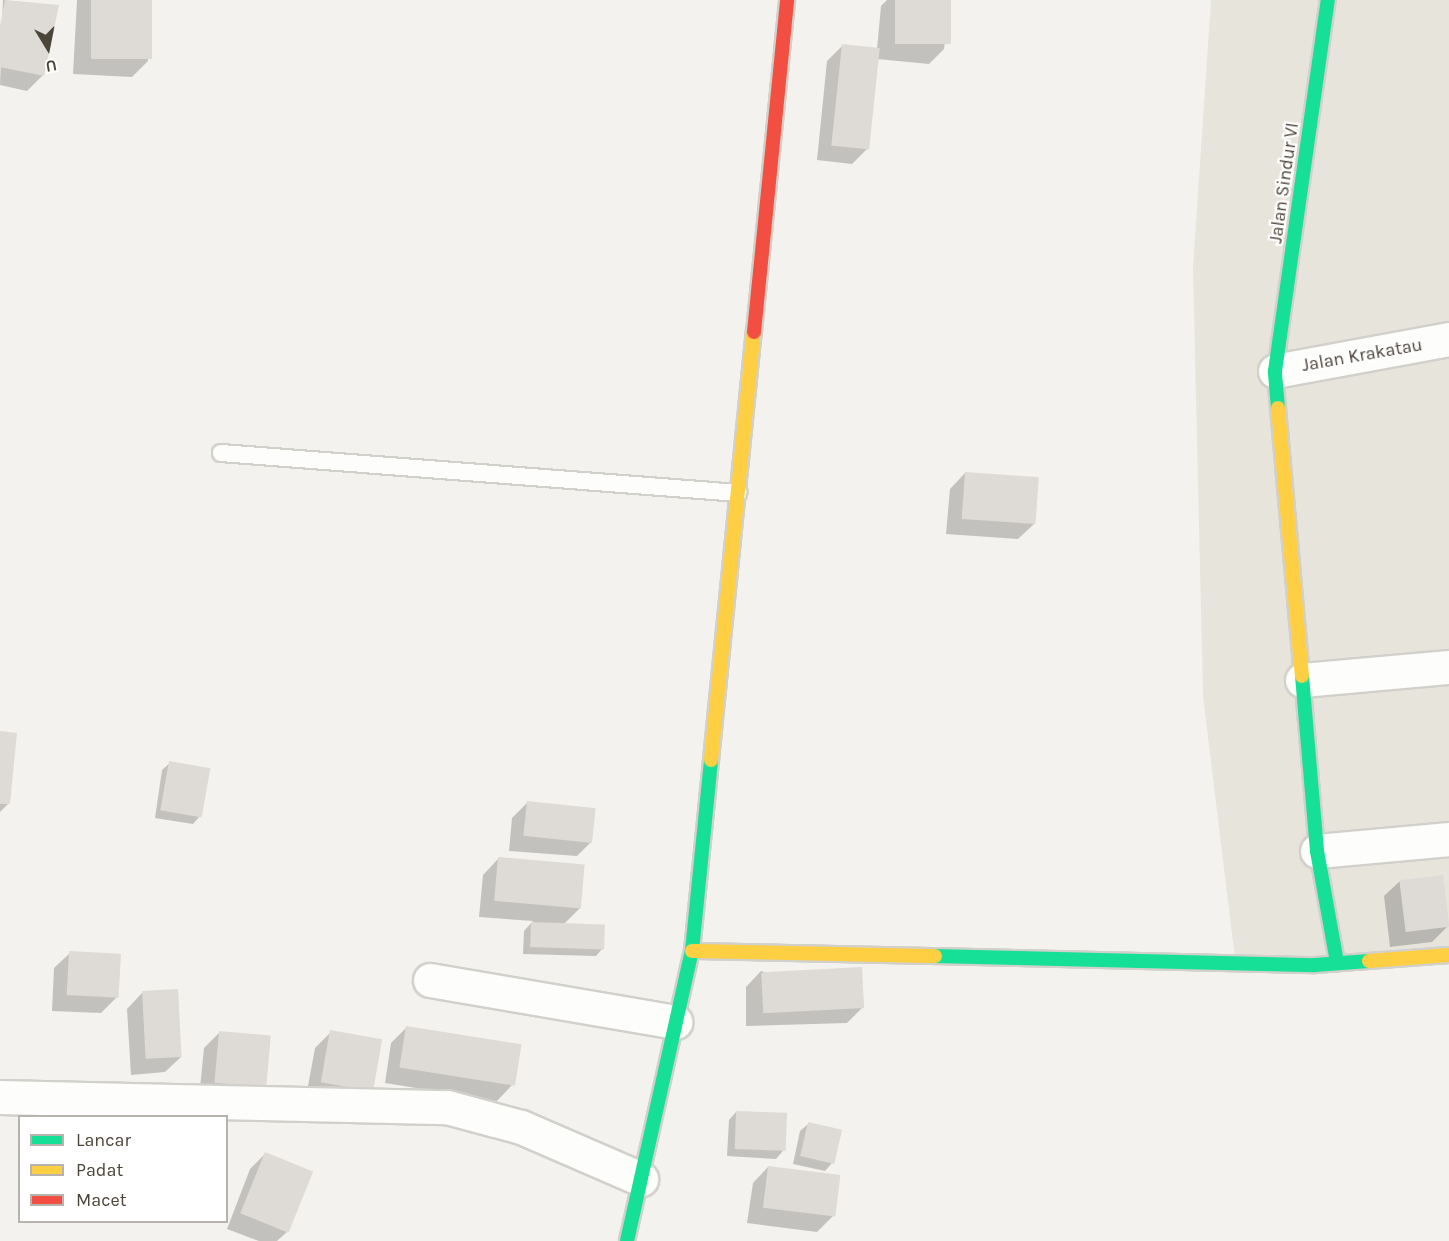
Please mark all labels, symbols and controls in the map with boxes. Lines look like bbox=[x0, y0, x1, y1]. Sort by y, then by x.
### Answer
north arrow bbox=[18, 18, 78, 78]
text: U bbox=[44, 56, 58, 77]
street label: Jalan Sindur VI bbox=[1265, 121, 1303, 245]
street label: Jalan Krakatau bbox=[1300, 334, 1424, 376]
legend bbox=[18, 1115, 228, 1223]
text: Lancar bbox=[76, 1129, 131, 1151]
text: Padat bbox=[76, 1159, 123, 1181]
text: Macet bbox=[76, 1189, 126, 1211]

